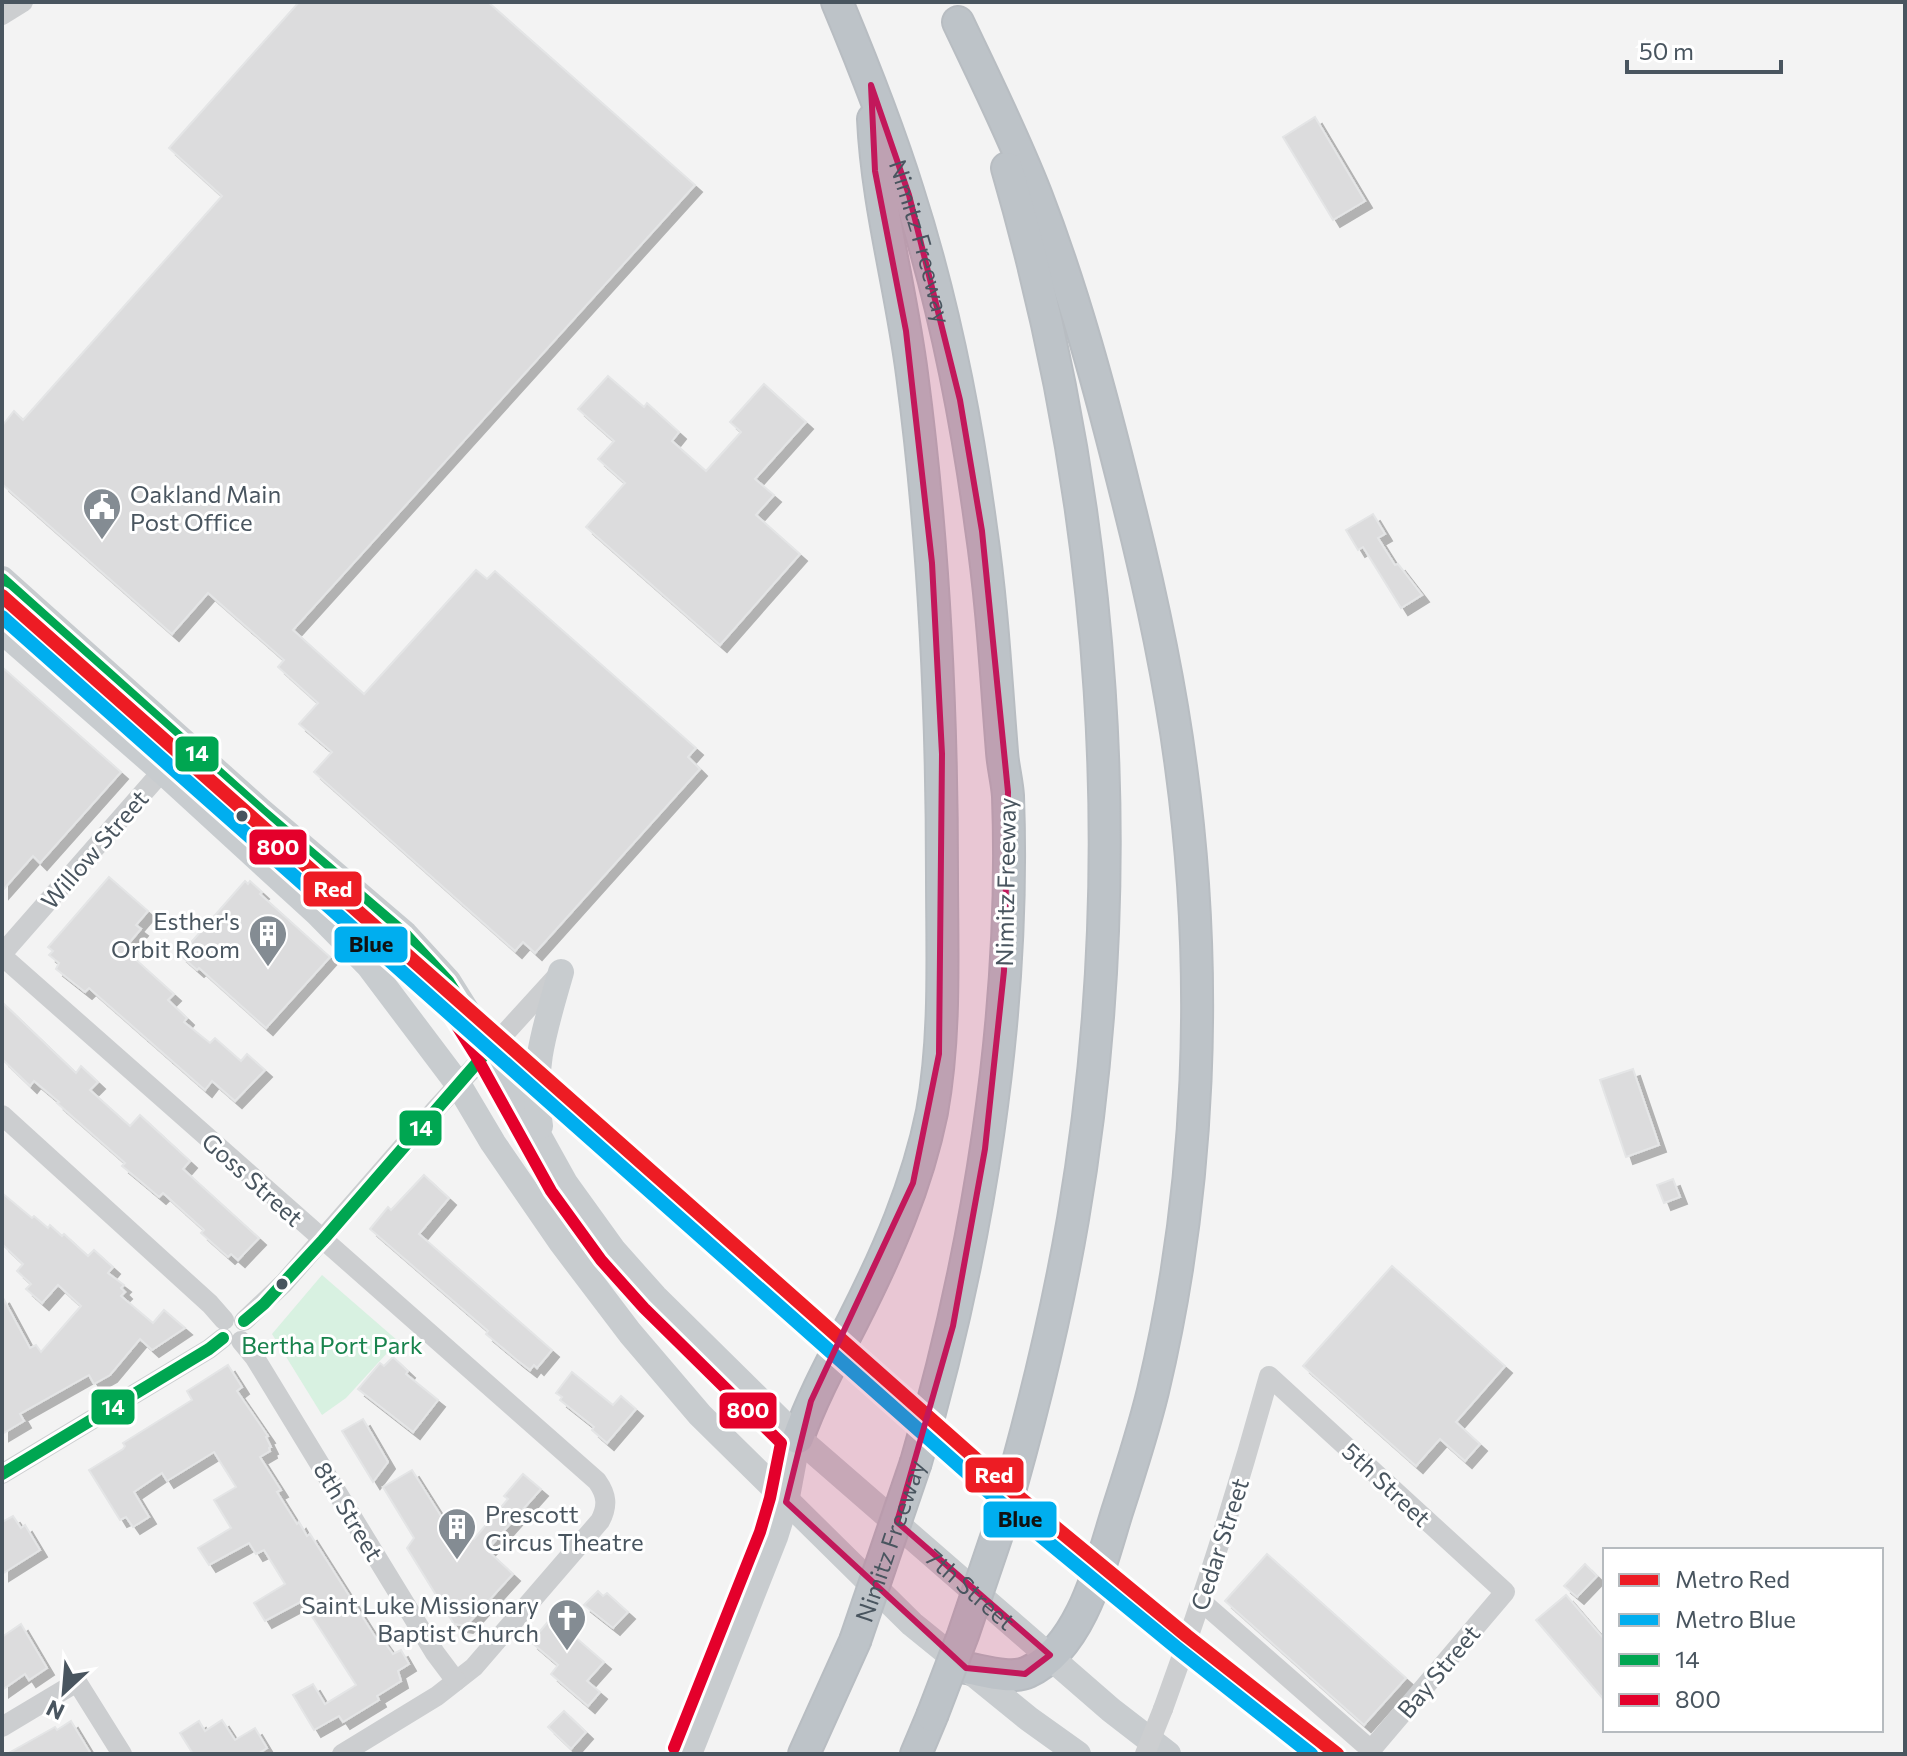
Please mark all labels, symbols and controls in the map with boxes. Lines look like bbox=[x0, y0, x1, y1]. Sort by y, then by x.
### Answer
scale bar bbox=[1627, 24, 1781, 74]
text: 50 m bbox=[1639, 36, 1694, 65]
street label: Nimitz Freeway bbox=[884, 156, 958, 326]
place label: Oakland Main Post Office bbox=[130, 479, 281, 536]
public building icon: Oakland Main Post Office bbox=[81, 486, 123, 541]
line badge: 14 bbox=[174, 735, 220, 773]
text: 14 bbox=[185, 739, 209, 766]
street label: Willow Street bbox=[34, 783, 154, 915]
street label: Nimitz Freeway bbox=[989, 797, 1021, 967]
unlabelled marker bbox=[234, 808, 250, 824]
line badge: 800 bbox=[248, 828, 308, 866]
text: 800 bbox=[257, 833, 299, 860]
line badge: Red bbox=[302, 870, 363, 908]
text: Red bbox=[314, 875, 352, 902]
place label: Esther's Orbit Room bbox=[111, 906, 240, 963]
building icon: Esther's Orbit Room bbox=[247, 913, 289, 968]
line badge: Blue bbox=[333, 925, 409, 964]
text: Blue bbox=[349, 930, 393, 957]
line badge: 14 bbox=[398, 1109, 443, 1147]
text: 14 bbox=[409, 1114, 433, 1141]
street label: Goss Street bbox=[197, 1126, 310, 1232]
unlabelled marker bbox=[274, 1276, 290, 1292]
park label: Bertha Port Park bbox=[241, 1330, 423, 1359]
line badge: 14 bbox=[90, 1388, 136, 1426]
line badge: 800 bbox=[718, 1391, 778, 1430]
text: 14 bbox=[101, 1393, 125, 1420]
text: 800 bbox=[727, 1396, 769, 1423]
street label: 5th Street bbox=[1337, 1436, 1437, 1532]
street label: 8th Street bbox=[308, 1456, 390, 1566]
street label: Nimitz Freeway bbox=[848, 1456, 930, 1625]
line badge: Red bbox=[964, 1456, 1025, 1494]
text: Red bbox=[975, 1461, 1013, 1488]
street label: Cedar Street bbox=[1184, 1474, 1254, 1614]
place label: Prescott Circus Theatre bbox=[485, 1499, 644, 1556]
line badge: Blue bbox=[982, 1500, 1058, 1539]
text: Blue bbox=[998, 1505, 1042, 1532]
building icon: Prescott Circus Theatre bbox=[436, 1506, 478, 1561]
street label: 7th Street bbox=[921, 1542, 1022, 1635]
legend bbox=[1603, 1548, 1883, 1732]
text: Metro Red bbox=[1675, 1564, 1790, 1593]
place label: Saint Luke Missionary Baptist Church bbox=[301, 1590, 539, 1647]
church icon: Saint Luke Missionary Baptist Church bbox=[546, 1597, 588, 1652]
text: Metro Blue bbox=[1675, 1604, 1796, 1633]
street label: Bay Street bbox=[1391, 1618, 1485, 1723]
text: 14 bbox=[1675, 1644, 1700, 1673]
north arrow bbox=[24, 1652, 104, 1732]
text: 800 bbox=[1675, 1684, 1721, 1713]
text: N bbox=[42, 1695, 68, 1726]

